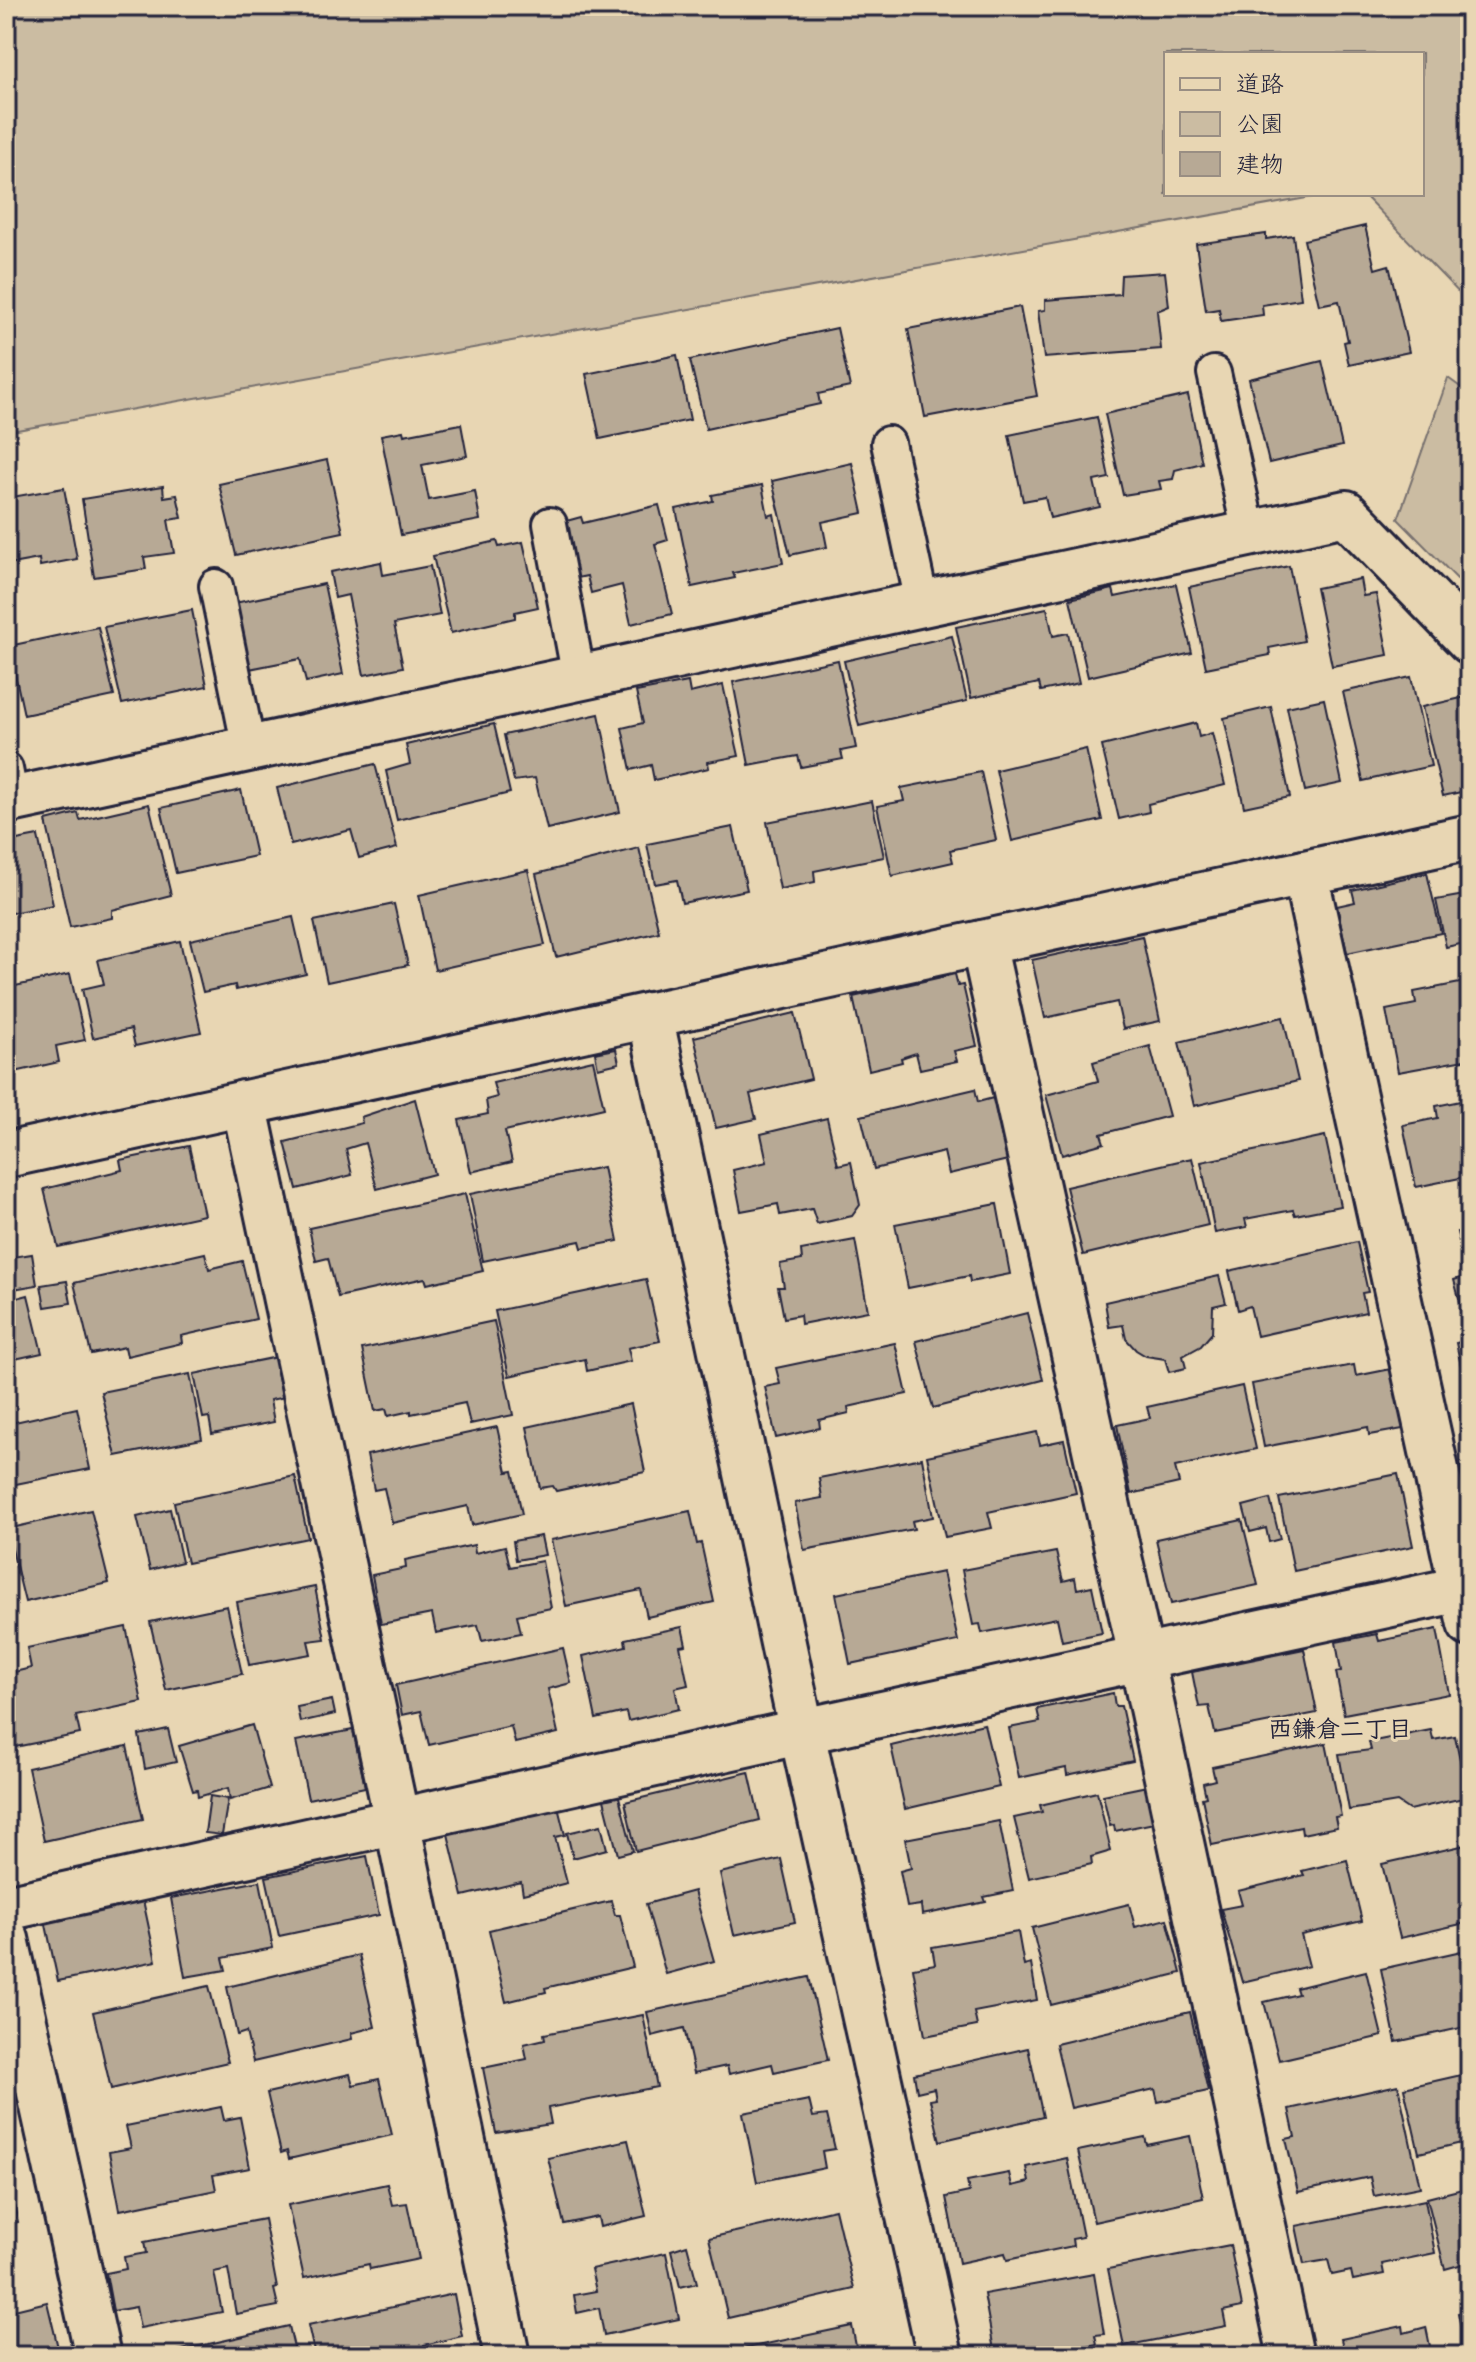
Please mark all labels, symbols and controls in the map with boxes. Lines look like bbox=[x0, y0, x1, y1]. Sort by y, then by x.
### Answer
legend bbox=[1164, 52, 1424, 196]
text: 道路 bbox=[1236, 66, 1284, 105]
text: 公園 bbox=[1236, 106, 1284, 145]
text: 建物 bbox=[1236, 146, 1284, 185]
district label: 西鎌倉二丁目 bbox=[1268, 1711, 1412, 1750]

